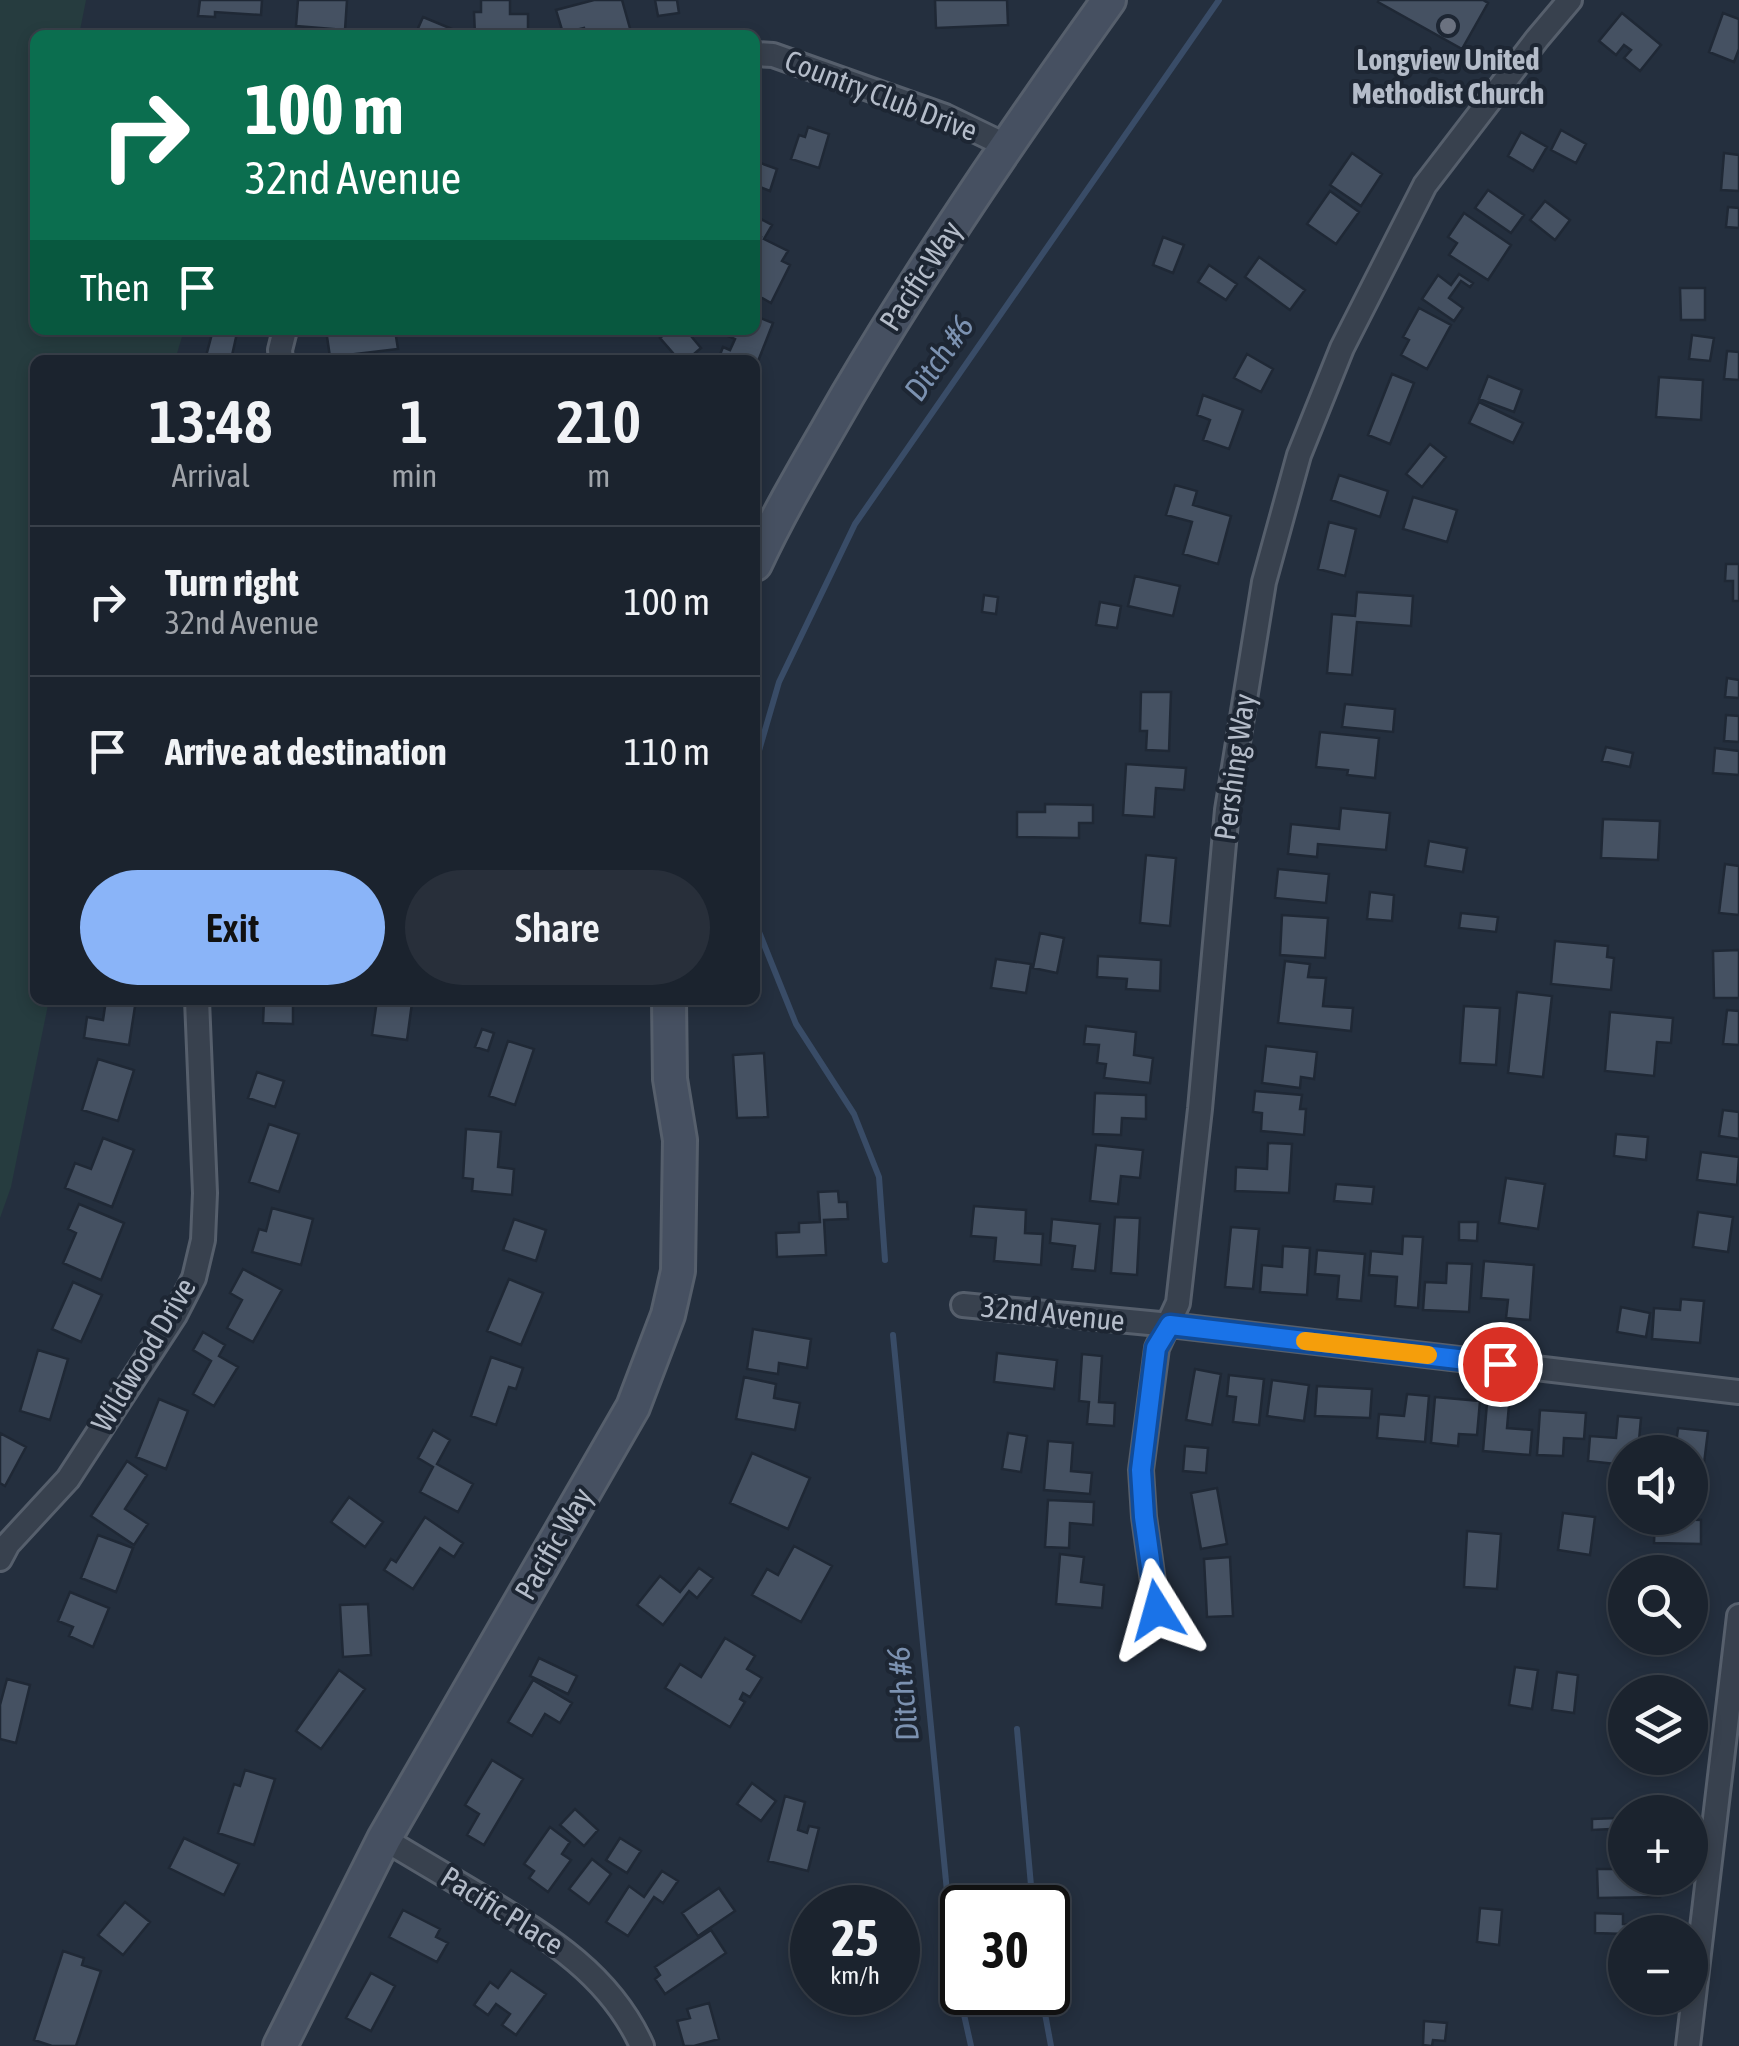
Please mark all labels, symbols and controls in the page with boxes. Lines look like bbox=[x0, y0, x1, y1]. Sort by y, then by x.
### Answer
marker: Longview United Methodist Church bbox=[1437, 15, 1459, 37]
place label: Longview United Methodist Church bbox=[1352, 42, 1544, 110]
street label: Country Club Drive bbox=[780, 43, 982, 147]
text: 100 m bbox=[245, 69, 404, 149]
icon: right bbox=[80, 70, 210, 200]
text: 32nd Avenue bbox=[245, 152, 461, 204]
street label: Pacific Way bbox=[872, 214, 968, 337]
icon: arrive bbox=[170, 260, 225, 315]
text: Then bbox=[80, 266, 150, 309]
water label: Ditch #6 bbox=[896, 308, 981, 407]
text: 13:48 bbox=[149, 387, 272, 456]
text: 1 bbox=[400, 387, 429, 456]
text: 210 bbox=[556, 387, 641, 456]
text: Arrival bbox=[172, 457, 250, 494]
text: min bbox=[391, 457, 437, 494]
text: m bbox=[587, 457, 610, 494]
text: Turn right bbox=[165, 561, 299, 604]
icon: right bbox=[80, 574, 135, 629]
text: 100 m bbox=[624, 580, 710, 623]
text: 32nd Avenue bbox=[165, 604, 319, 641]
street label: Pershing Way bbox=[1207, 691, 1261, 842]
icon: arrive bbox=[80, 724, 135, 779]
text: Arrive at destination bbox=[165, 730, 447, 773]
text: 110 m bbox=[624, 730, 710, 773]
button: Exit bbox=[80, 870, 385, 985]
button: Share bbox=[405, 870, 710, 985]
street label: Wildwood Drive bbox=[84, 1272, 202, 1437]
street label: 32nd Avenue bbox=[980, 1289, 1127, 1337]
pin bbox=[1458, 1322, 1543, 1407]
icon: arrive bbox=[1473, 1337, 1528, 1392]
map controls bbox=[1608, 1435, 1708, 2015]
button: sound bbox=[1608, 1435, 1708, 1535]
street label: Pacific Way bbox=[508, 1481, 599, 1606]
button: search bbox=[1608, 1555, 1708, 1655]
position arrow bbox=[1105, 1558, 1209, 1662]
water label: Ditch #6 bbox=[879, 1645, 926, 1743]
button: layers bbox=[1608, 1675, 1708, 1775]
button: + bbox=[1608, 1795, 1708, 1895]
street label: Pacific Place bbox=[435, 1859, 570, 1961]
speed limit sign: 30 bbox=[940, 1885, 1070, 2015]
text: 25 bbox=[831, 1909, 878, 1967]
button: − bbox=[1608, 1915, 1708, 2015]
text: km/h bbox=[830, 1961, 880, 1989]

